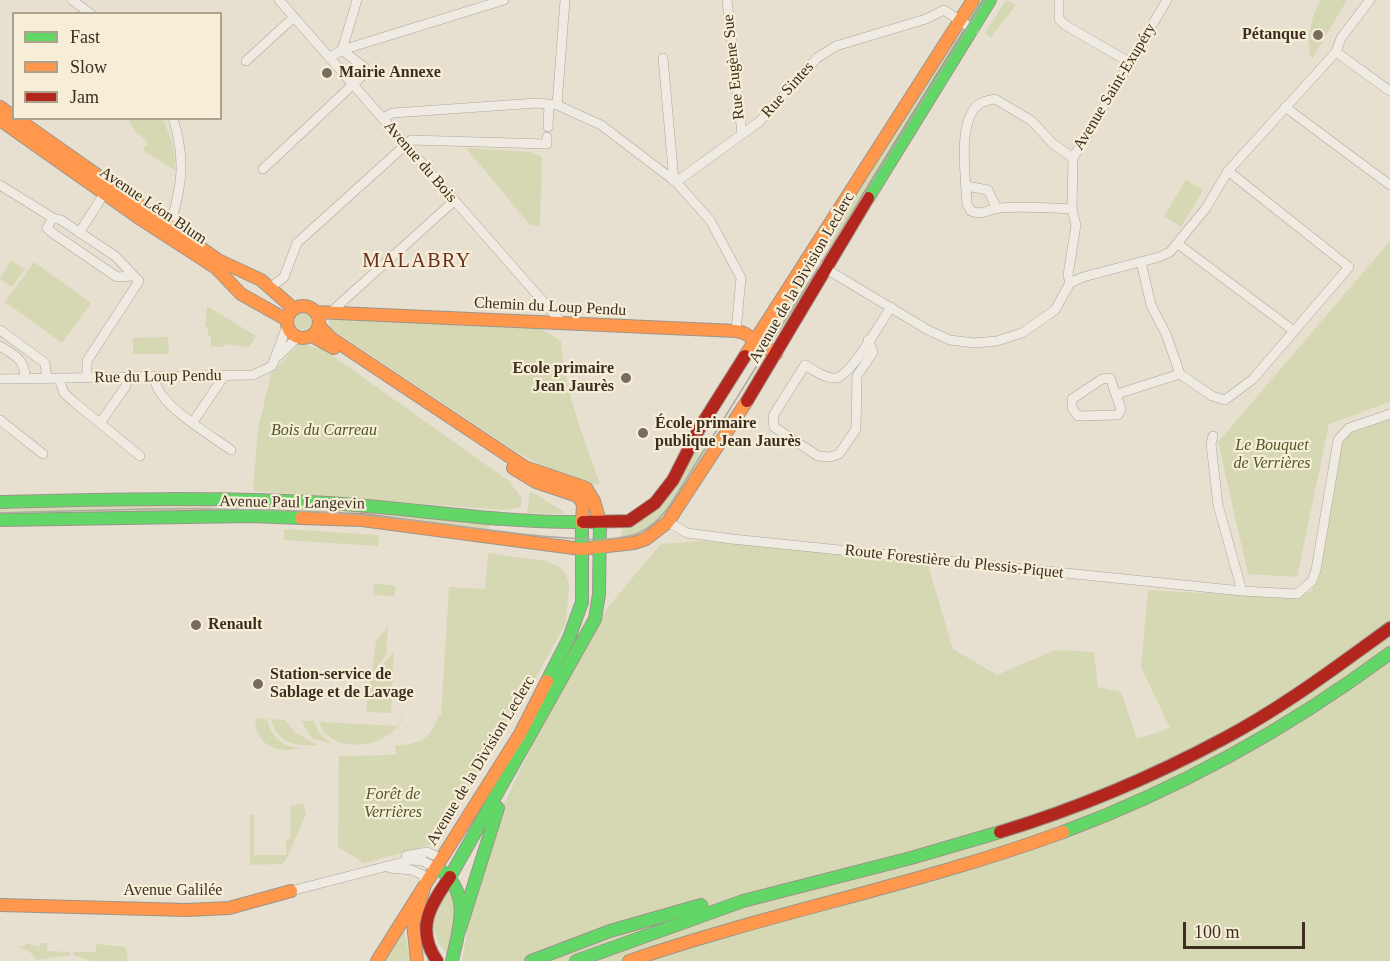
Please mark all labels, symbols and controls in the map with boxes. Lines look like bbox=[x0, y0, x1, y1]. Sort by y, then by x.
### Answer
legend bbox=[12, 12, 222, 120]
street label: Rue Eugène Sue bbox=[719, 13, 749, 121]
street label: Avenue Saint-Exupéry bbox=[1069, 20, 1161, 154]
place label: Pétanque bbox=[1242, 25, 1306, 45]
text: Fast bbox=[70, 27, 100, 47]
marker: Pétanque bbox=[1311, 28, 1325, 42]
text: Slow bbox=[70, 57, 107, 77]
street label: Rue Sintes bbox=[758, 58, 818, 122]
place label: Mairie Annexe bbox=[339, 63, 441, 83]
marker: Mairie Annexe bbox=[320, 66, 334, 80]
text: Jam bbox=[70, 87, 99, 107]
street label: Avenue du Bois bbox=[379, 117, 461, 207]
street label: Avenue Léon Blum bbox=[96, 163, 210, 249]
street label: Avenue de la Division Leclerc bbox=[745, 189, 859, 367]
district label: MALABRY bbox=[362, 250, 472, 274]
street label: Chemin du Loup Pendu bbox=[473, 293, 627, 321]
place label: Ecole primaire Jean Jaurès bbox=[513, 359, 614, 397]
street label: Rue du Loup Pendu bbox=[94, 366, 222, 388]
marker: Ecole primaire Jean Jaurès bbox=[619, 371, 633, 385]
place label: École primaire publique Jean Jaurès bbox=[655, 414, 801, 452]
park label: Bois du Carreau bbox=[271, 421, 377, 441]
marker: École primaire publique Jean Jaurès bbox=[636, 426, 650, 440]
park label: Le Bouquet de Verrières bbox=[1233, 436, 1311, 474]
street label: Avenue Paul Langevin bbox=[219, 492, 365, 514]
street label: Route Forestière du Plessis-Piquet bbox=[844, 541, 1064, 583]
place label: Renault bbox=[208, 615, 262, 635]
marker: Renault bbox=[189, 618, 203, 632]
place label: Station-service de Sablage et de Lavage bbox=[270, 665, 414, 703]
street label: Avenue de la Division Leclerc bbox=[423, 673, 539, 849]
marker: Station-service de Sablage et de Lavage bbox=[251, 677, 265, 691]
park label: Forêt de Verrières bbox=[364, 785, 422, 823]
street label: Avenue Galilée bbox=[124, 881, 222, 901]
scale bar bbox=[1186, 910, 1308, 948]
text: 100 m bbox=[1194, 922, 1240, 942]

